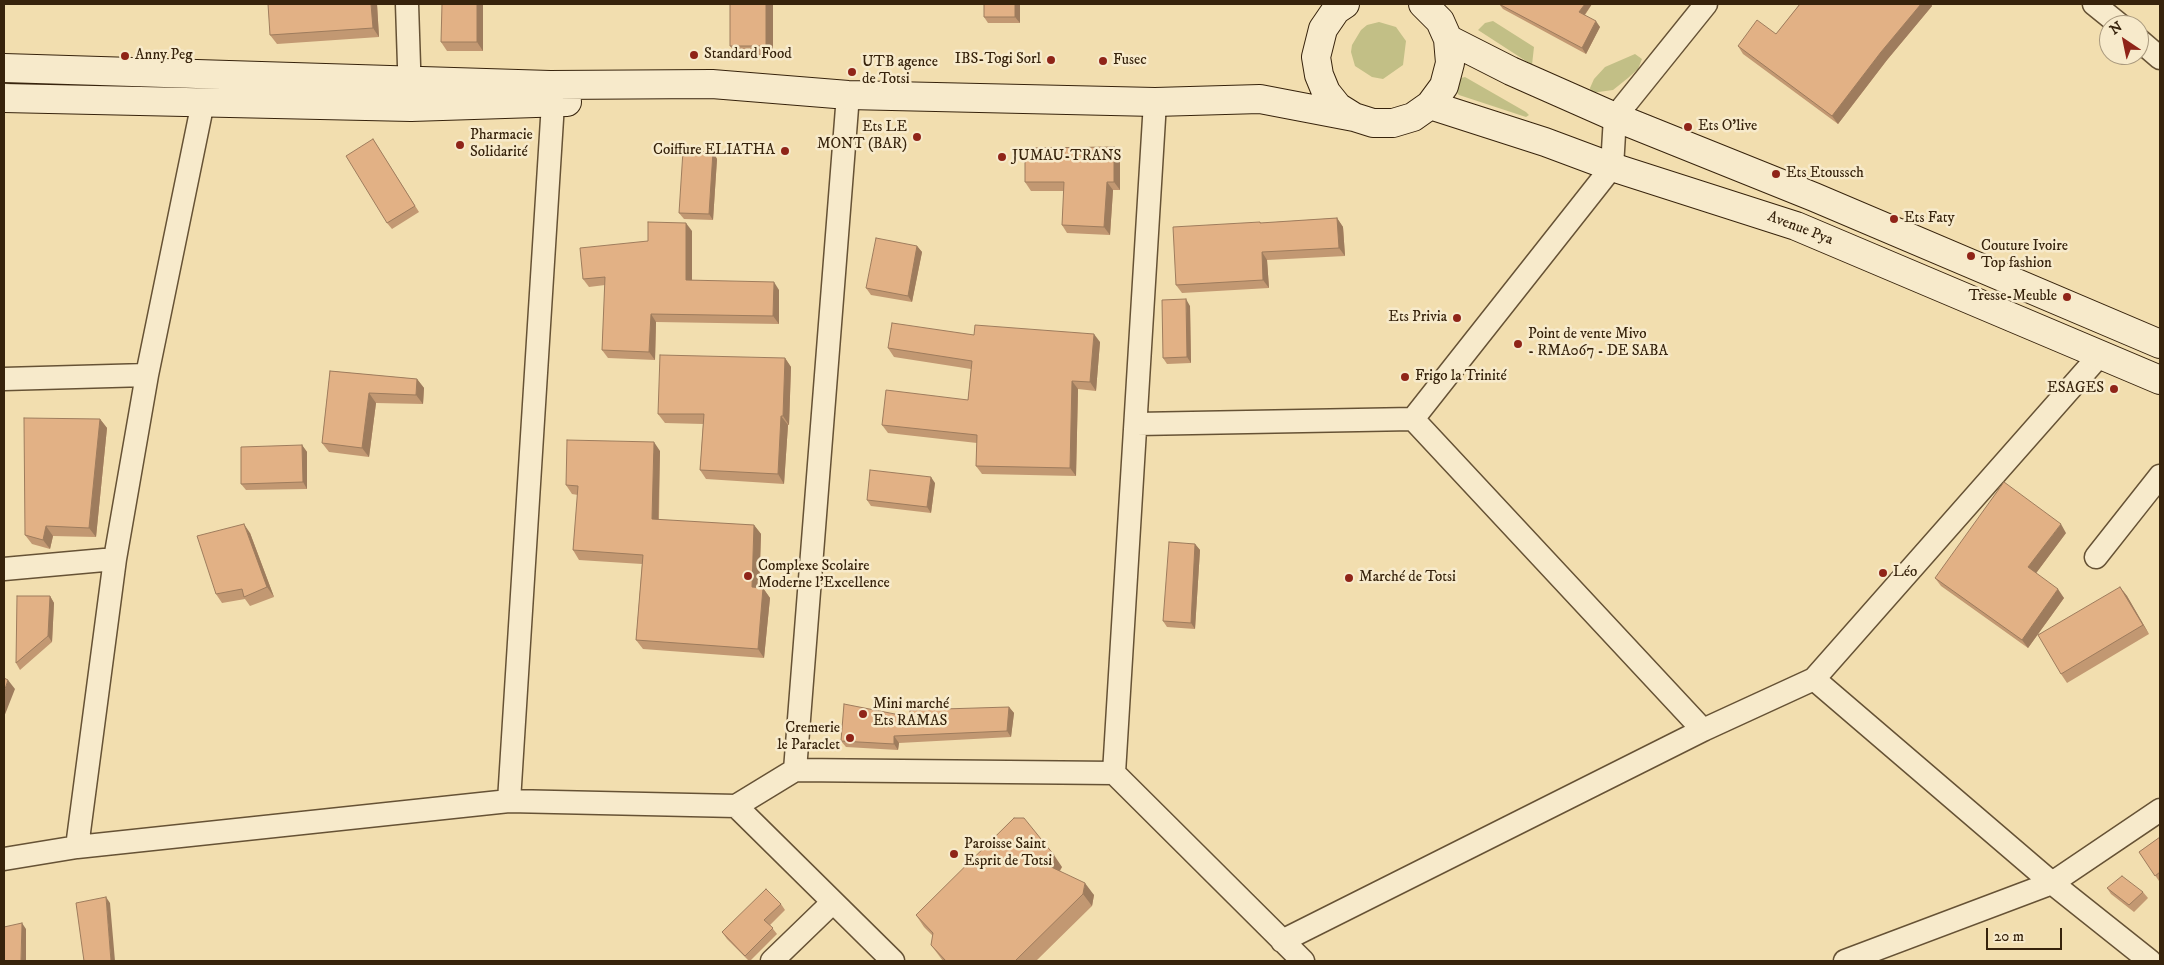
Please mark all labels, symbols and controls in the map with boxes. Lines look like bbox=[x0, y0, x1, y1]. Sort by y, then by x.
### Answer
north arrow bbox=[2099, 15, 2149, 65]
text: N bbox=[2106, 18, 2126, 39]
place label: Standard Food bbox=[704, 46, 792, 64]
place label: Anny Peg bbox=[135, 47, 192, 65]
marker: Standard Food bbox=[688, 49, 700, 61]
marker: Anny Peg bbox=[119, 50, 131, 62]
place label: IBS-Togi Sorl bbox=[955, 51, 1041, 69]
place label: Fusec bbox=[1113, 52, 1147, 70]
place label: UTB agence de Totsi bbox=[862, 54, 938, 89]
marker: IBS-Togi Sorl bbox=[1045, 54, 1057, 66]
marker: Fusec bbox=[1097, 55, 1109, 67]
marker: UTB agence de Totsi bbox=[846, 66, 858, 78]
place label: Ets O'live bbox=[1698, 118, 1757, 136]
place label: Ets LE MONT (BAR) bbox=[817, 119, 907, 154]
marker: Ets O'live bbox=[1682, 121, 1694, 133]
place label: Pharmacie Solidarité bbox=[470, 127, 533, 162]
marker: Ets LE MONT (BAR) bbox=[911, 131, 923, 143]
marker: Pharmacie Solidarité bbox=[454, 139, 466, 151]
place label: Coiffure ELIATHA bbox=[653, 142, 775, 160]
marker: Coiffure ELIATHA bbox=[779, 145, 791, 157]
place label: JUMAU-TRANS bbox=[1012, 148, 1121, 166]
marker: JUMAU-TRANS bbox=[996, 151, 1008, 163]
place label: Ets Etoussch bbox=[1786, 165, 1864, 183]
marker: Ets Etoussch bbox=[1770, 168, 1782, 180]
street label: Avenue Pya bbox=[1765, 208, 1835, 250]
place label: Ets Faty bbox=[1904, 210, 1955, 228]
marker: Ets Faty bbox=[1888, 213, 1900, 225]
place label: Couture Ivoire Top fashion bbox=[1981, 238, 2068, 273]
marker: Couture Ivoire Top fashion bbox=[1965, 250, 1977, 262]
place label: Tresse-Meuble bbox=[1968, 288, 2057, 306]
marker: Tresse-Meuble bbox=[2061, 291, 2073, 303]
place label: Ets Privia bbox=[1388, 309, 1447, 327]
marker: Ets Privia bbox=[1451, 312, 1463, 324]
place label: Point de vente Mivo - RMA067 - DE SABA bbox=[1528, 326, 1668, 361]
marker: Point de vente Mivo - RMA067 - DE SABA bbox=[1512, 338, 1524, 350]
place label: Frigo la Trinité bbox=[1415, 368, 1507, 386]
marker: Frigo la Trinité bbox=[1399, 371, 1411, 383]
place label: ESAGES bbox=[2047, 380, 2104, 398]
marker: ESAGES bbox=[2108, 383, 2120, 395]
place label: Complexe Scolaire Moderne l'Excellence bbox=[758, 558, 890, 593]
place label: Léo bbox=[1893, 564, 1917, 582]
marker: Léo bbox=[1877, 567, 1889, 579]
place label: Marché de Totsi bbox=[1359, 569, 1456, 587]
marker: Complexe Scolaire Moderne l'Excellence bbox=[742, 570, 754, 582]
marker: Marché de Totsi bbox=[1343, 572, 1355, 584]
place label: Mini marché Ets RAMAS bbox=[873, 696, 949, 731]
marker: Mini marché Ets RAMAS bbox=[857, 708, 869, 720]
place label: Cremerie le Paraclet bbox=[777, 720, 840, 755]
marker: Cremerie le Paraclet bbox=[844, 732, 856, 744]
place label: Paroisse Saint Esprit de Totsi bbox=[964, 836, 1052, 871]
marker: Paroisse Saint Esprit de Totsi bbox=[948, 848, 960, 860]
scale bar bbox=[1989, 918, 2065, 950]
text: 20 m bbox=[1994, 927, 2024, 946]

